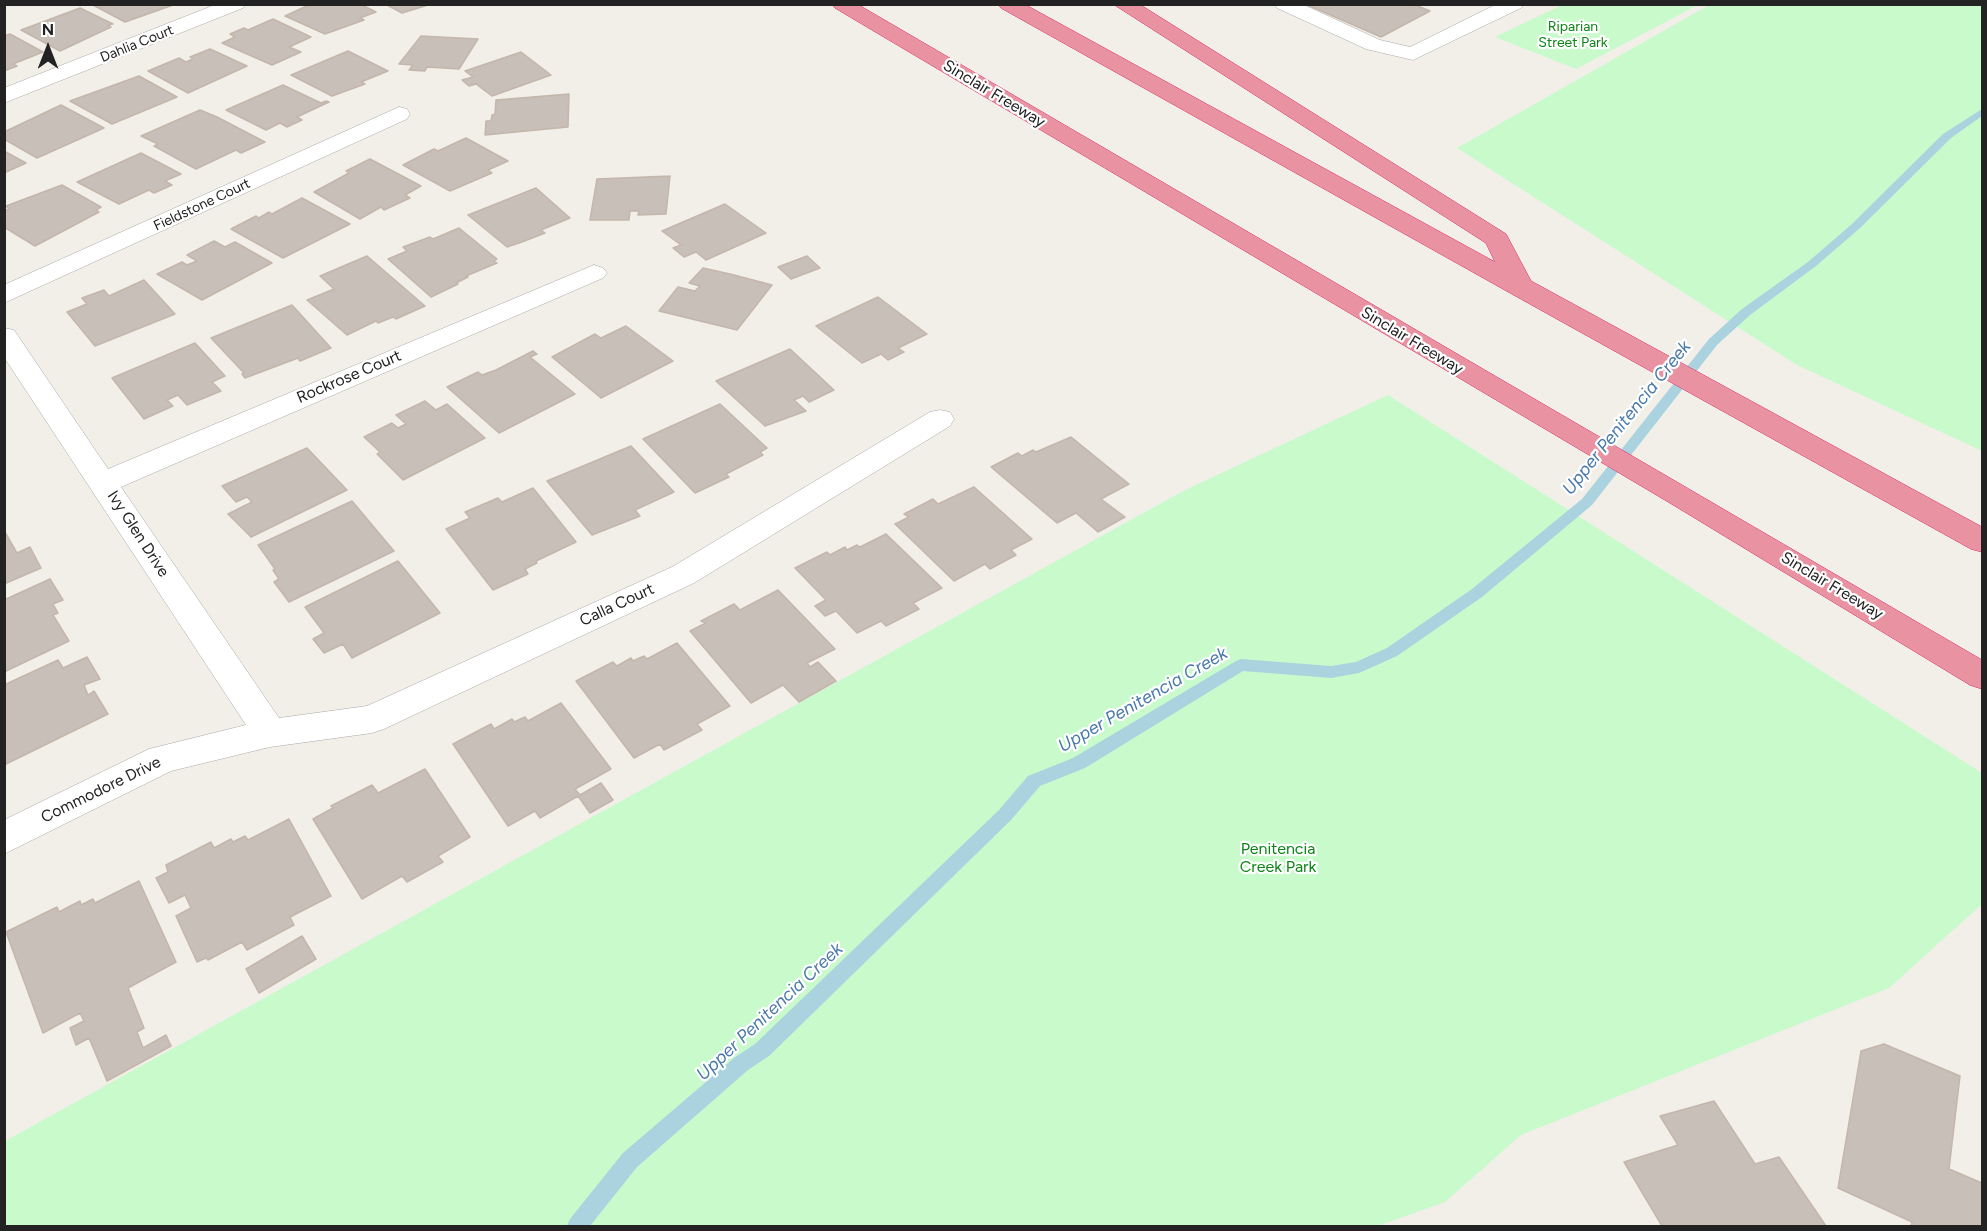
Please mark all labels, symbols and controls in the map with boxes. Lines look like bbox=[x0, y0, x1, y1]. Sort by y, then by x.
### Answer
north arrow bbox=[18, 18, 78, 78]
park label: Riparian Street Park bbox=[1538, 19, 1608, 51]
text: N bbox=[42, 20, 54, 39]
street label: Dahlia Court bbox=[98, 22, 176, 66]
street label: Sinclair Freeway bbox=[939, 56, 1049, 132]
street label: Fieldstone Court bbox=[151, 175, 253, 235]
street label: Sinclair Freeway bbox=[1357, 303, 1467, 379]
water label: Upper Penitencia Creek bbox=[1558, 337, 1696, 499]
street label: Rockrose Court bbox=[294, 346, 404, 408]
street label: Ivy Glen Drive bbox=[103, 487, 173, 581]
street label: Sinclair Freeway bbox=[1777, 548, 1887, 624]
street label: Calla Court bbox=[577, 579, 657, 631]
water label: Upper Penitencia Creek bbox=[1054, 643, 1232, 757]
street label: Commodore Drive bbox=[38, 753, 164, 827]
park label: Penitencia Creek Park bbox=[1240, 839, 1316, 877]
water label: Upper Penitencia Creek bbox=[692, 939, 848, 1085]

